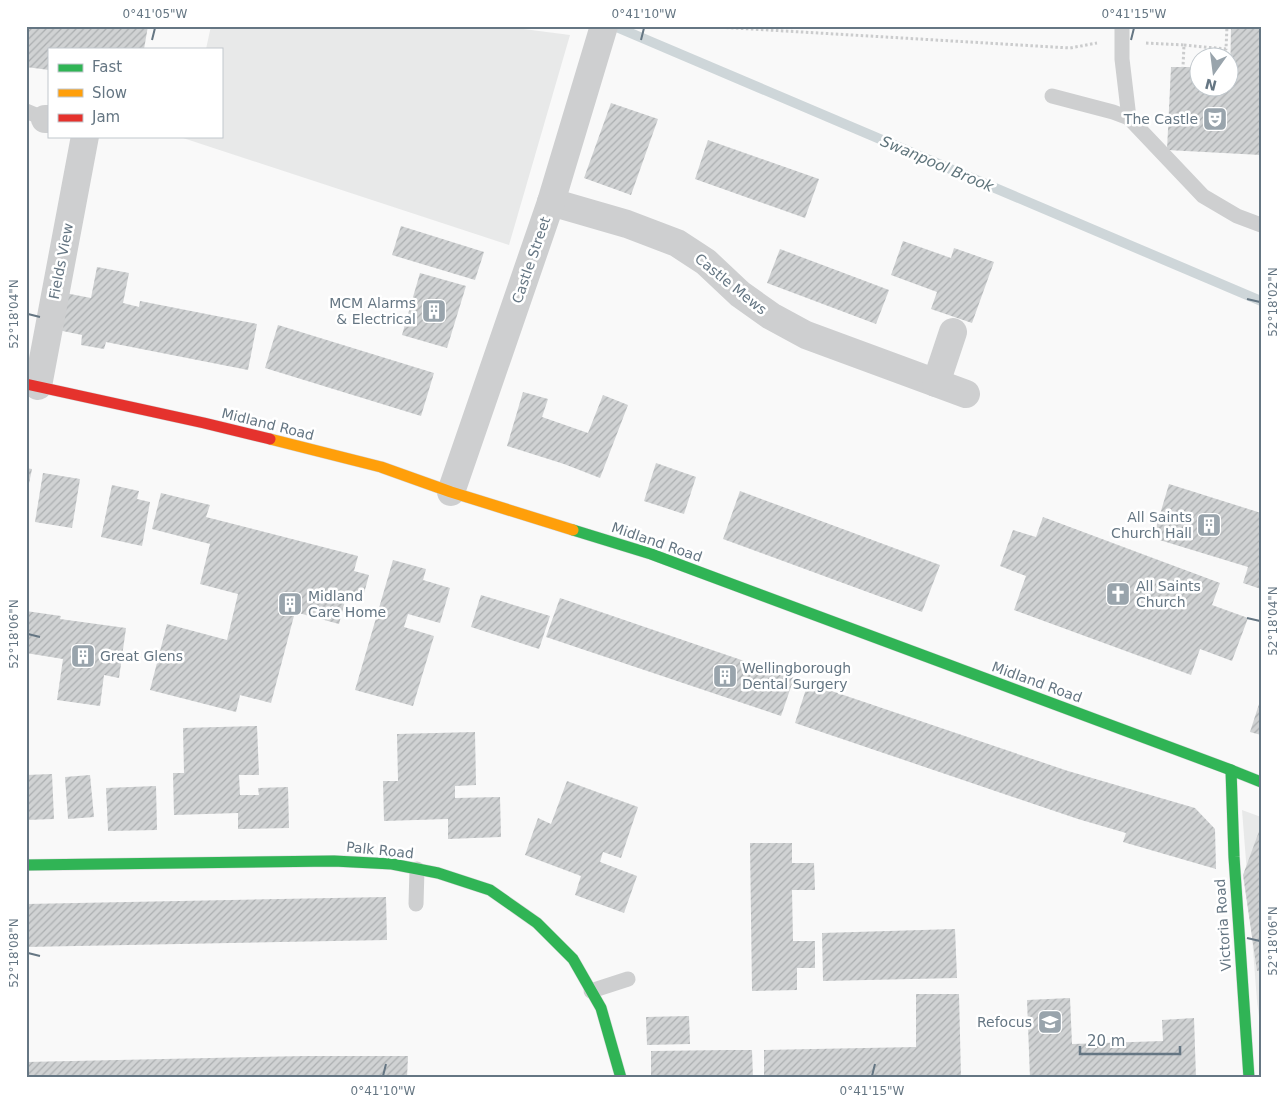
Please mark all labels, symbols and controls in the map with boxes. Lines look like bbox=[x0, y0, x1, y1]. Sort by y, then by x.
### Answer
text: 0°41'05"W bbox=[123, 7, 188, 21]
text: 0°41'10"W bbox=[612, 7, 677, 21]
text: 0°41'15"W bbox=[1102, 7, 1167, 21]
legend bbox=[48, 48, 222, 138]
north arrow bbox=[1190, 48, 1240, 98]
text: Fast bbox=[92, 58, 122, 76]
text: N bbox=[1203, 75, 1218, 94]
text: Slow bbox=[92, 84, 127, 102]
theatre icon: The Castle bbox=[1202, 106, 1228, 132]
text: Jam bbox=[91, 108, 120, 126]
place label: The Castle bbox=[1123, 111, 1198, 127]
water label: Swanpool Brook bbox=[878, 132, 997, 196]
street label: Castle Street bbox=[509, 214, 553, 305]
street label: Fields View bbox=[46, 222, 76, 300]
street label: Castle Mews bbox=[692, 250, 770, 318]
text: 52°18'02"N bbox=[1266, 267, 1280, 337]
text: 52°18'04"N bbox=[7, 279, 21, 349]
place label: MCM Alarms & Electrical bbox=[329, 295, 416, 327]
building icon: MCM Alarms & Electrical bbox=[421, 298, 447, 324]
street label: Midland Road bbox=[220, 405, 316, 443]
place label: All Saints Church Hall bbox=[1111, 509, 1192, 541]
building icon: All Saints Church Hall bbox=[1196, 512, 1222, 538]
street label: Midland Road bbox=[610, 519, 704, 565]
place label: All Saints Church bbox=[1136, 578, 1201, 610]
church icon: All Saints Church bbox=[1105, 581, 1131, 607]
text: 52°18'04"N bbox=[1266, 586, 1280, 656]
place label: Midland Care Home bbox=[308, 588, 386, 620]
building icon: Midland Care Home bbox=[277, 591, 303, 617]
text: 52°18'06"N bbox=[7, 599, 21, 669]
building icon: Great Glens bbox=[70, 643, 96, 669]
place label: Great Glens bbox=[100, 648, 183, 664]
street label: Midland Road bbox=[990, 658, 1084, 706]
place label: Wellingborough Dental Surgery bbox=[742, 660, 851, 692]
building icon: Wellingborough Dental Surgery bbox=[712, 663, 738, 689]
street label: Palk Road bbox=[345, 838, 415, 862]
street label: Victoria Road bbox=[1212, 878, 1234, 972]
text: 52°18'06"N bbox=[1266, 906, 1280, 976]
text: 52°18'08"N bbox=[7, 918, 21, 988]
school or university icon: Refocus bbox=[1037, 1009, 1063, 1035]
place label: Refocus bbox=[977, 1014, 1032, 1030]
scale bar bbox=[1080, 1024, 1180, 1056]
text: 20 m bbox=[1087, 1032, 1125, 1050]
text: 0°41'10"W bbox=[351, 1084, 416, 1098]
text: 0°41'15"W bbox=[840, 1084, 905, 1098]

